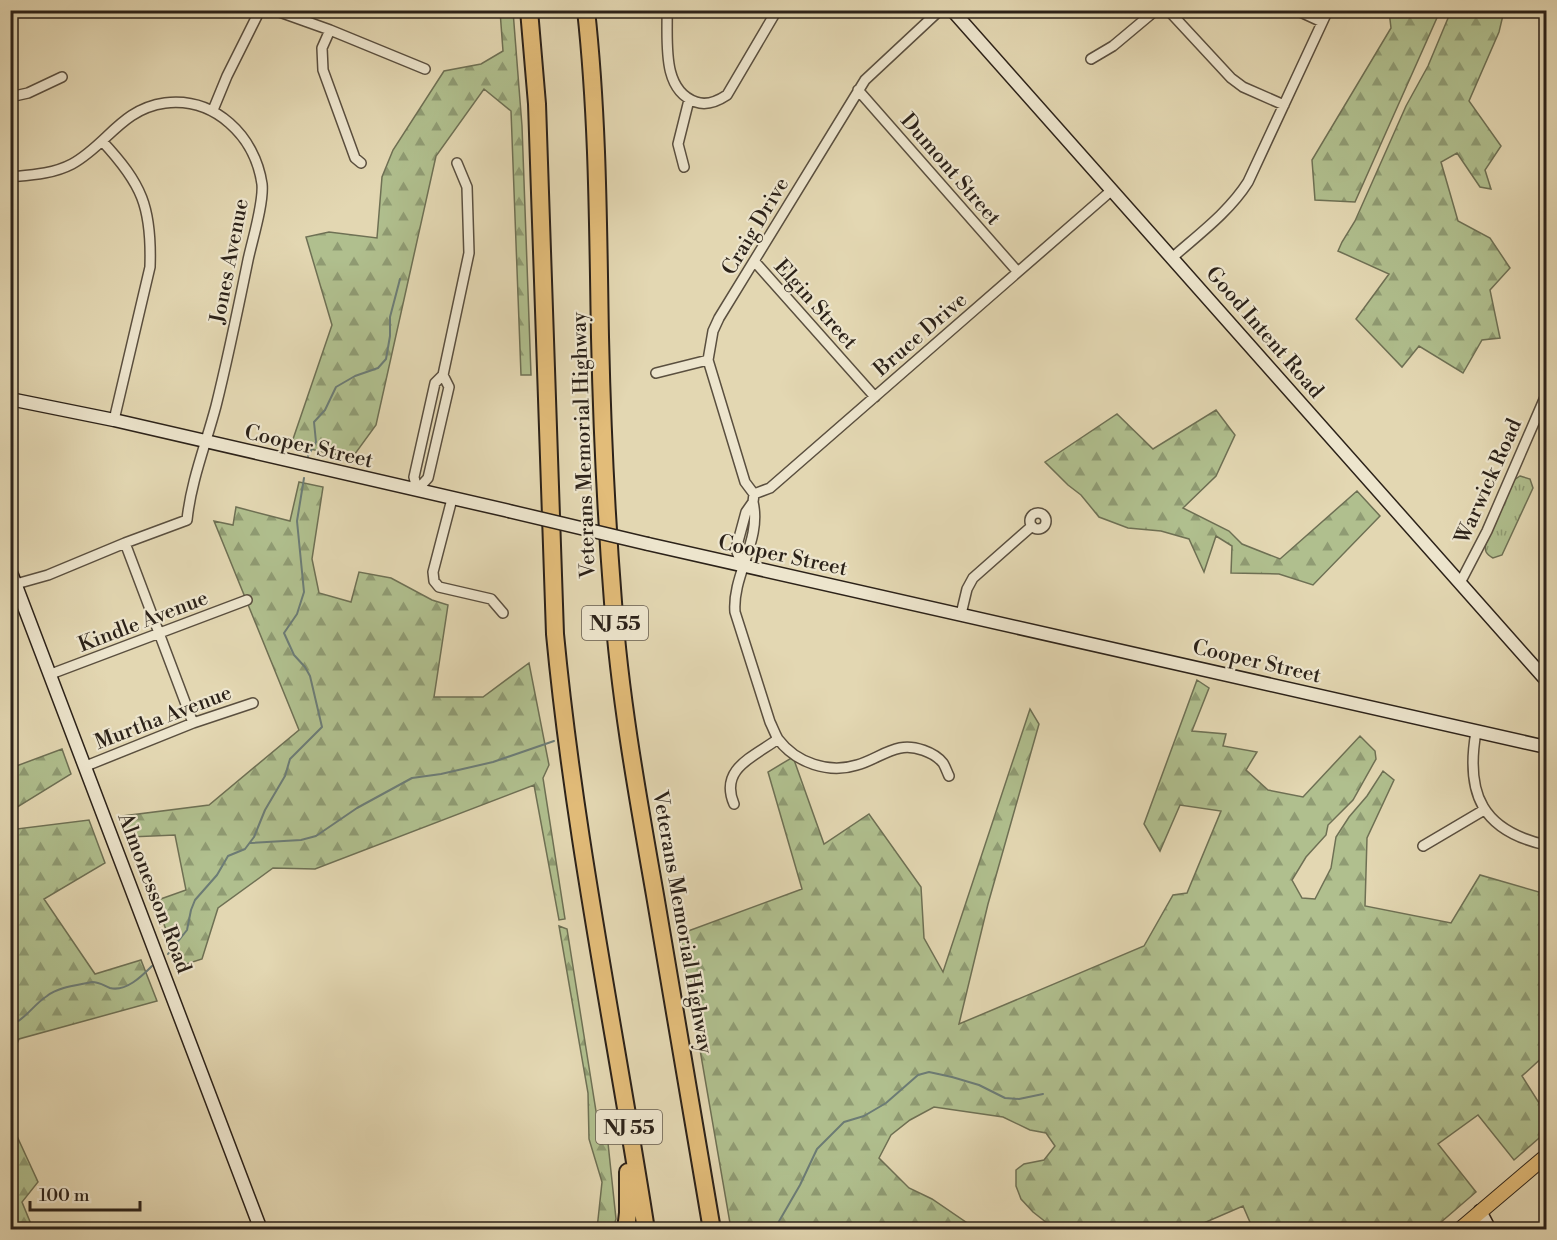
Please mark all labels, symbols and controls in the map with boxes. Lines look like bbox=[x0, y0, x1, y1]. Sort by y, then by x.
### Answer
street label: Dumont Street bbox=[895, 108, 1006, 231]
street label: Craig Drive bbox=[716, 173, 795, 280]
street label: Jones Avenue bbox=[205, 197, 255, 327]
street label: Elgin Street bbox=[768, 254, 863, 356]
street label: Good Intent Road bbox=[1200, 261, 1329, 404]
street label: Bruce Drive bbox=[868, 287, 973, 383]
street label: Veterans Memorial Highway bbox=[566, 310, 602, 580]
street label: Warwick Road bbox=[1449, 415, 1528, 549]
street label: Cooper Street bbox=[242, 420, 376, 475]
street label: Cooper Street bbox=[716, 530, 850, 582]
street label: Kindle Avenue bbox=[75, 585, 212, 659]
road number: NJ 55 bbox=[582, 606, 648, 640]
street label: Cooper Street bbox=[1190, 635, 1324, 690]
street label: Murtha Avenue bbox=[91, 680, 236, 756]
street label: Veterans Memorial Highway bbox=[646, 788, 718, 1056]
street label: Almonesson Road bbox=[111, 809, 197, 977]
road number: NJ 55 bbox=[596, 1110, 662, 1144]
scale bar bbox=[30, 1174, 140, 1212]
text: 100 m bbox=[39, 1184, 90, 1207]

